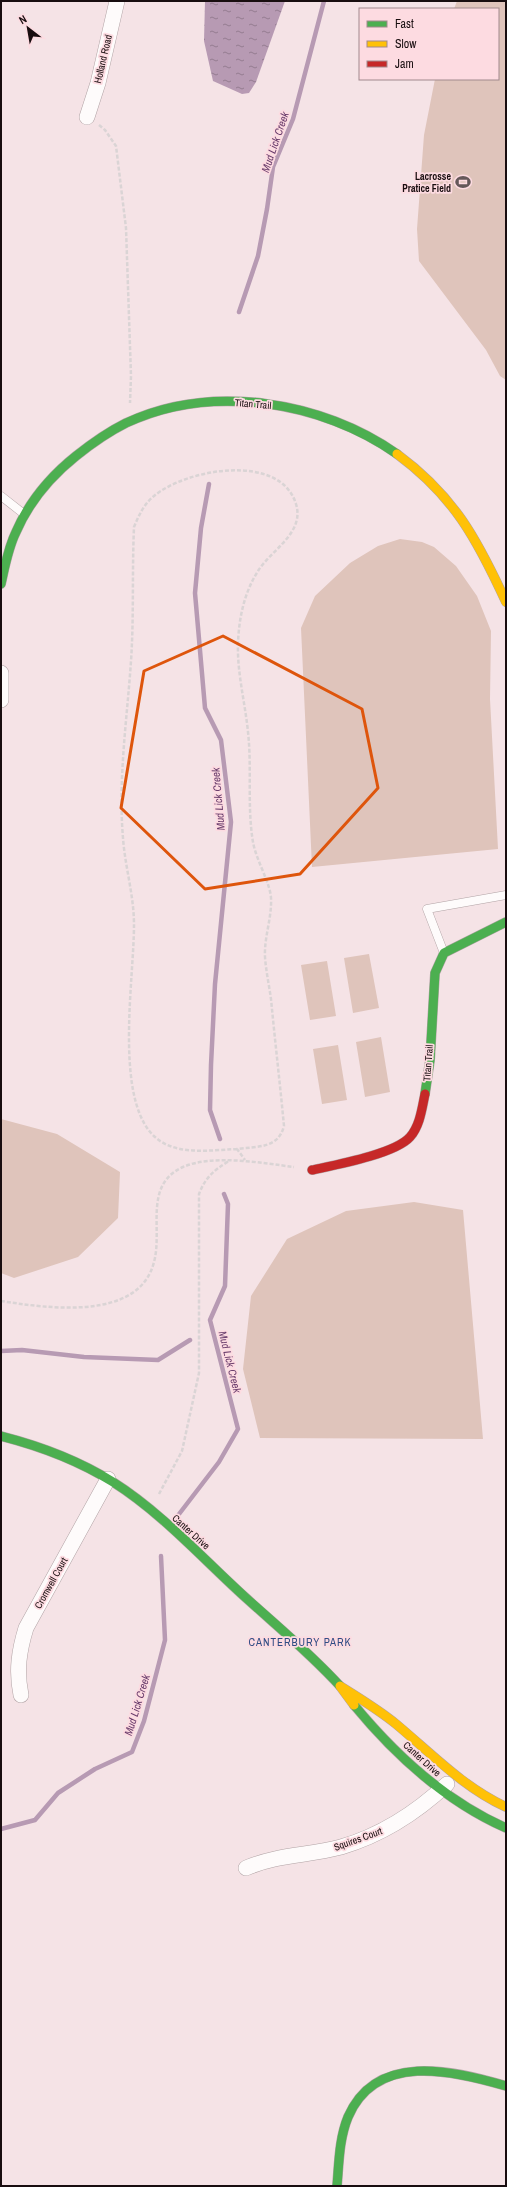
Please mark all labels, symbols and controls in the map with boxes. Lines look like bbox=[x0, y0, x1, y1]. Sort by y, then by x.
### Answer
north arrow bbox=[8, 8, 48, 48]
legend bbox=[359, 8, 499, 80]
text: N bbox=[16, 12, 29, 27]
text: Fast bbox=[395, 16, 414, 32]
street label: Holland Road bbox=[91, 33, 115, 85]
text: Slow bbox=[395, 36, 417, 52]
text: Jam bbox=[395, 56, 414, 72]
water label: Mud Lick Creek bbox=[258, 109, 292, 174]
place label: Lacrosse Pratice Field bbox=[402, 170, 451, 195]
sports icon: Lacrosse Pratice Field bbox=[454, 173, 472, 191]
street label: Titan Trail bbox=[234, 396, 272, 412]
water label: Mud Lick Creek bbox=[208, 766, 228, 831]
street label: Titan Trail bbox=[420, 1044, 436, 1082]
water label: Mud Lick Creek bbox=[216, 1330, 245, 1395]
street label: Canter Drive bbox=[169, 1512, 213, 1553]
street label: Cromwell Court bbox=[32, 1555, 71, 1611]
district label: CANTERBURY PARK bbox=[248, 1635, 352, 1649]
water label: Mud Lick Creek bbox=[121, 1672, 153, 1737]
street label: Canter Drive bbox=[400, 1739, 444, 1780]
street label: Squires Court bbox=[332, 1824, 385, 1854]

